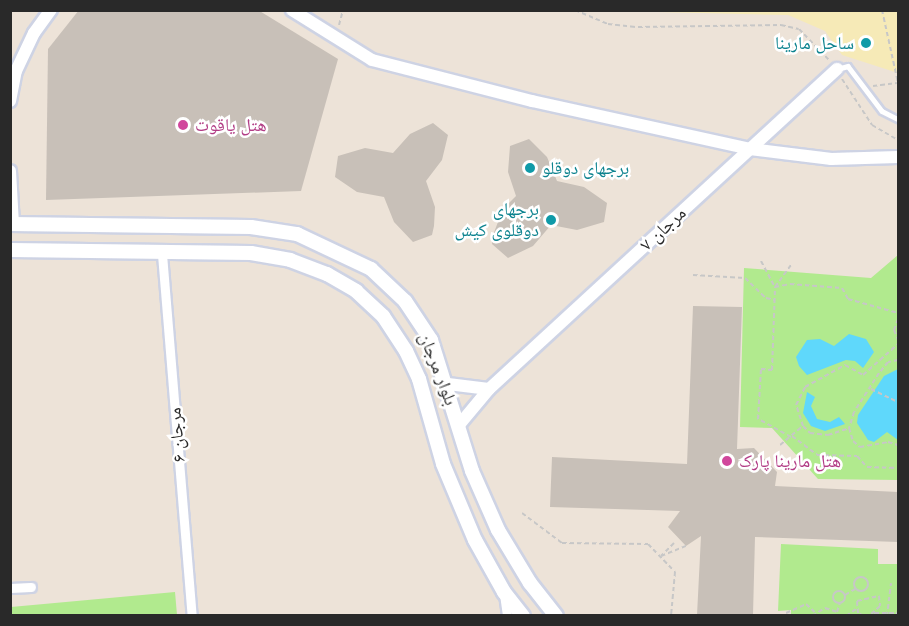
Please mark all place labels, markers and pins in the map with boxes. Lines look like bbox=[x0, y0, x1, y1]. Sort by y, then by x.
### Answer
place label: ساحل مارینا bbox=[775, 32, 854, 54]
marker: ساحل مارینا bbox=[859, 36, 873, 50]
place label: هتل یاقوت bbox=[195, 114, 267, 136]
marker: هتل یاقوت bbox=[176, 118, 190, 132]
place label: برجهای دوقلو bbox=[542, 157, 629, 179]
marker: برجهای دوقلو bbox=[523, 161, 537, 175]
place label: برجهای دوقلوی کیش bbox=[455, 199, 539, 242]
marker: برجهای دوقلوی کیش bbox=[544, 213, 558, 227]
place label: هتل مارینا پارک bbox=[739, 450, 841, 472]
marker: هتل مارینا پارک bbox=[720, 454, 734, 468]

